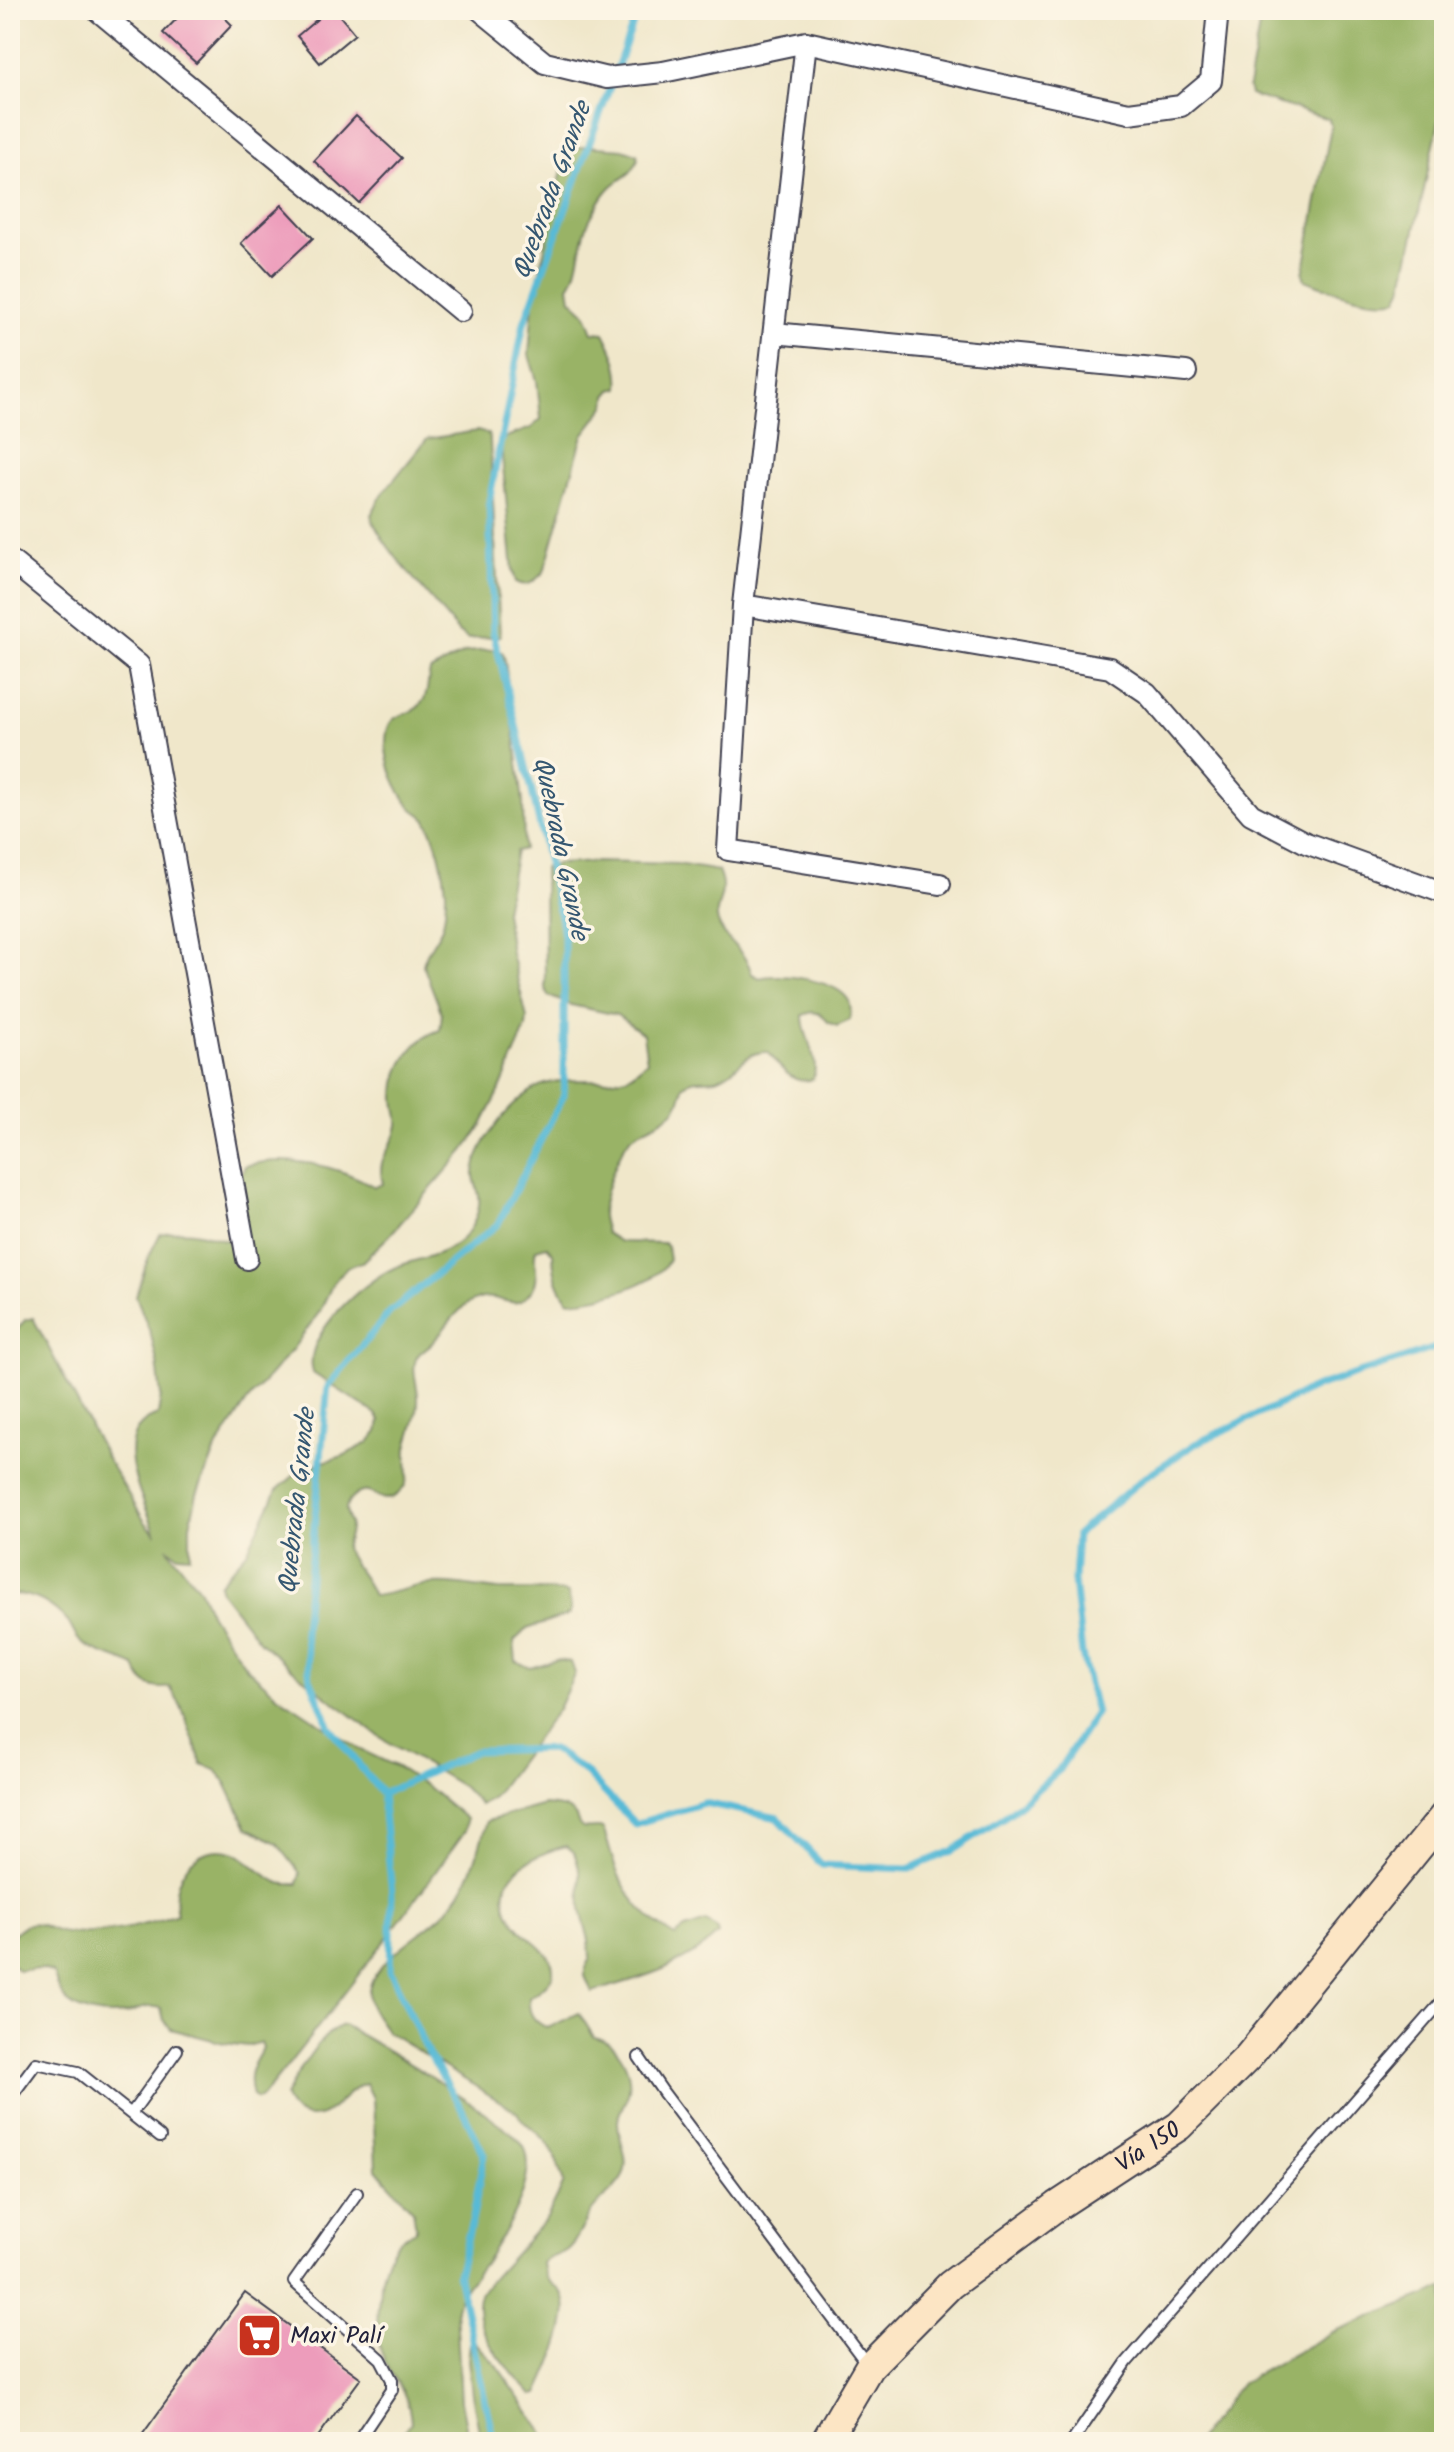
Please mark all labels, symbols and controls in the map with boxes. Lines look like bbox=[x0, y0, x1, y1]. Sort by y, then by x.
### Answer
water label: Quebrada Grande bbox=[501, 94, 605, 285]
water label: Quebrada Grande bbox=[520, 753, 600, 946]
water label: Quebrada Grande bbox=[267, 1404, 329, 1596]
street label: Vía 150 bbox=[1108, 2112, 1190, 2184]
supermarket icon: Maxi Palí bbox=[235, 2311, 283, 2359]
place label: Maxi Palí bbox=[290, 2317, 385, 2356]

